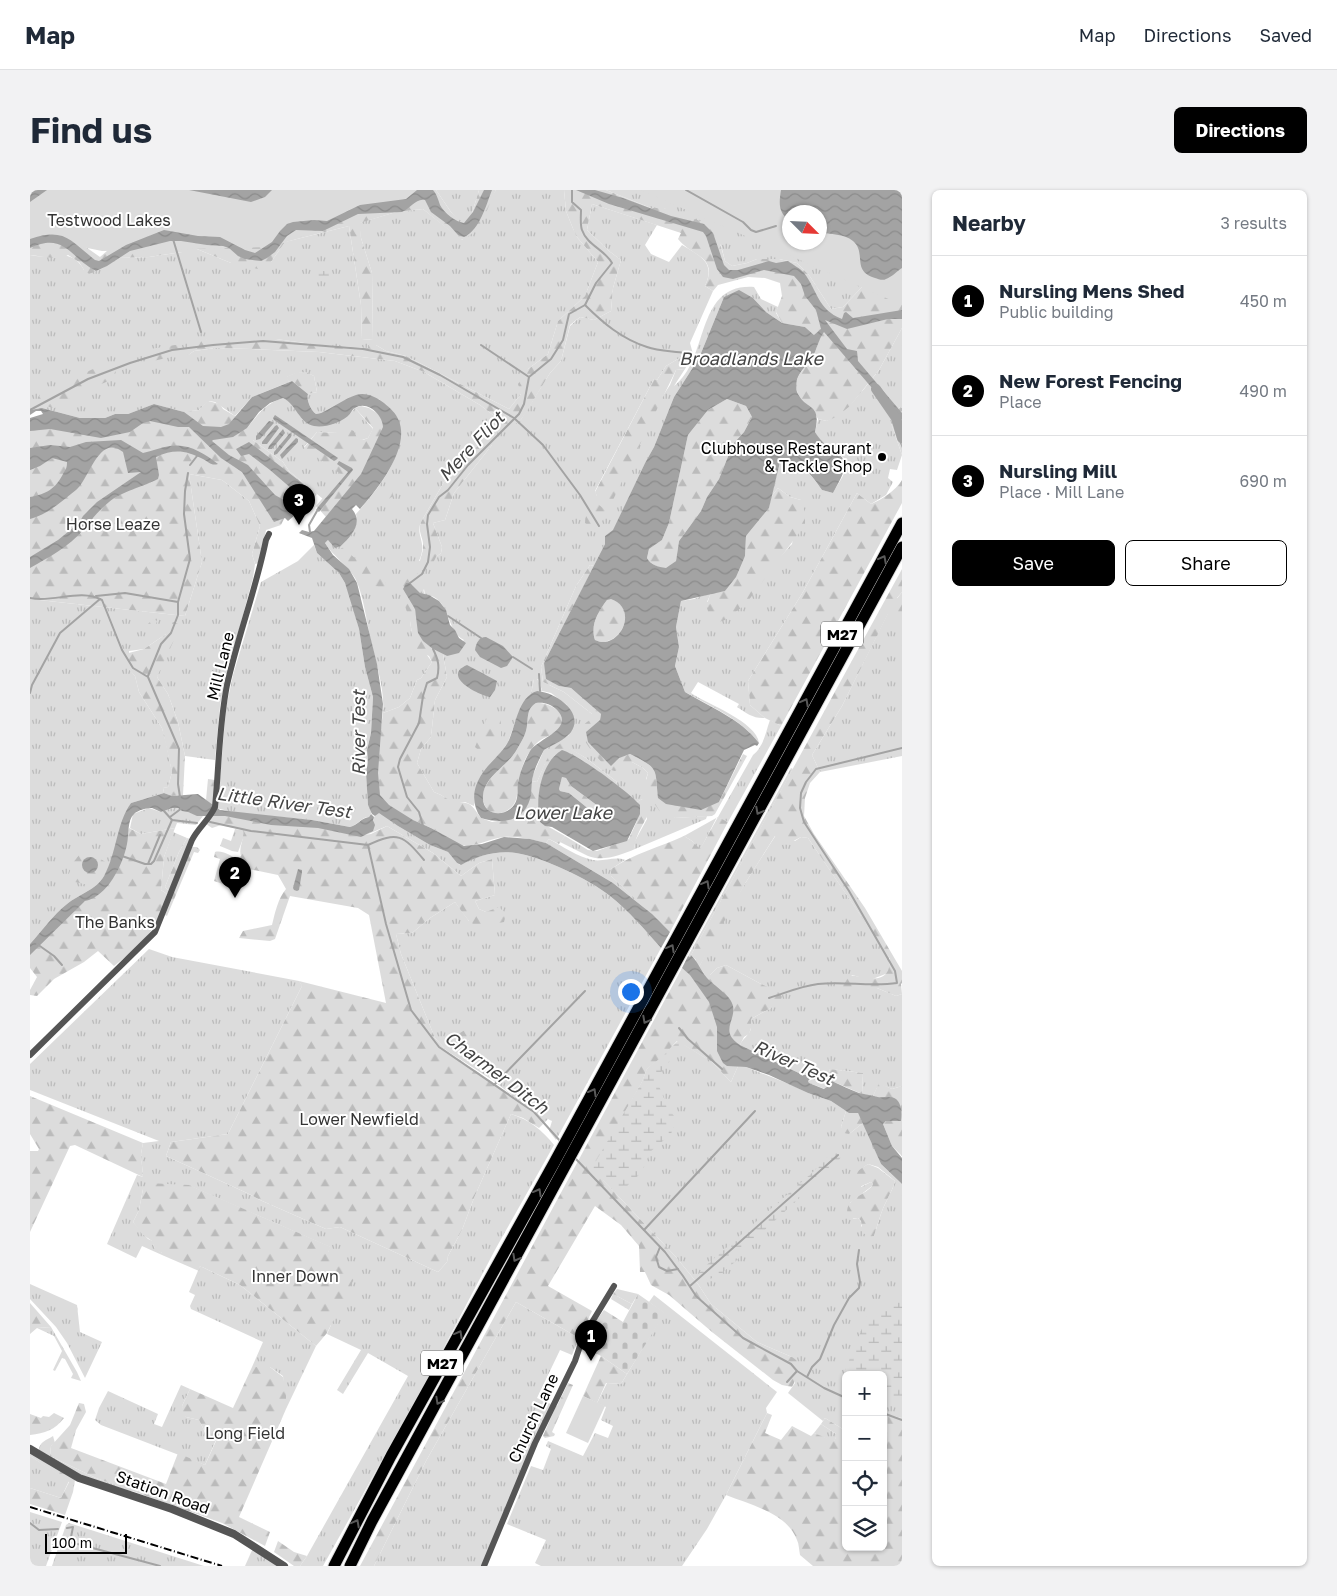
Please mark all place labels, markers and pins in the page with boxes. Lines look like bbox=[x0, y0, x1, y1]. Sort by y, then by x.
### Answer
place label: Clubhouse Restaurant & Tackle Shop bbox=[701, 438, 872, 476]
marker: Clubhouse Restaurant & Tackle Shop bbox=[876, 451, 888, 463]
pin: 3 bbox=[283, 484, 315, 525]
pin: 2 bbox=[219, 857, 251, 898]
pin: 1 bbox=[575, 1320, 607, 1361]

